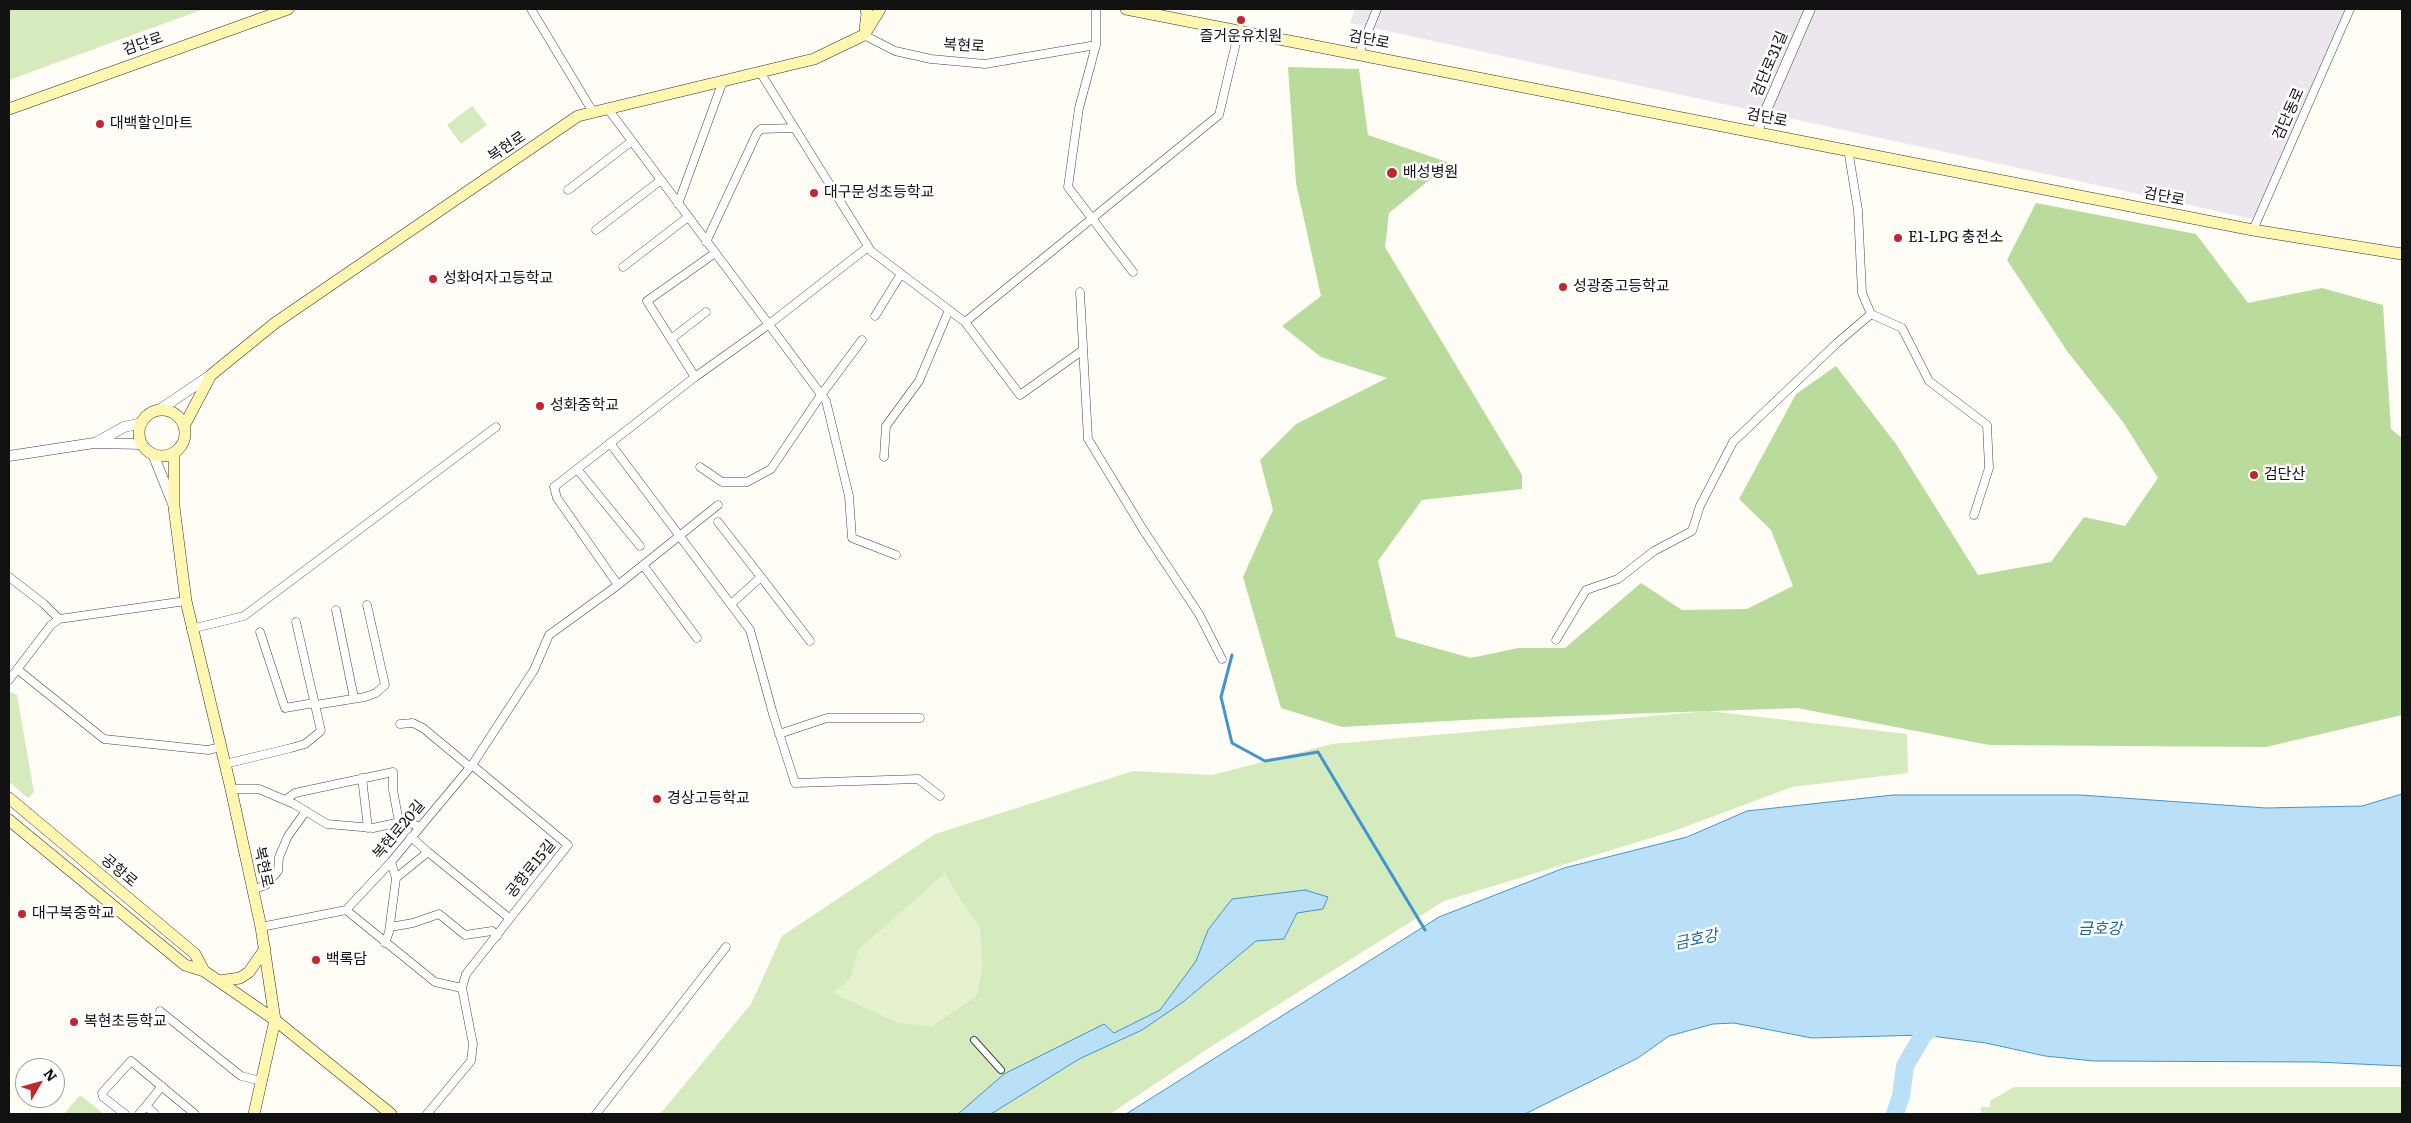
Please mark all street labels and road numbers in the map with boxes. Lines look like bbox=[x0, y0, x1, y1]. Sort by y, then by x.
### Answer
street label: 검단로 bbox=[1347, 27, 1391, 53]
street label: 검단로 bbox=[120, 29, 166, 59]
street label: 검단로31길 bbox=[1748, 29, 1792, 99]
street label: 복현로 bbox=[943, 36, 985, 56]
street label: 검단동로 bbox=[2270, 85, 2308, 143]
street label: 검단로 bbox=[1745, 105, 1789, 131]
street label: 복현로 bbox=[485, 128, 529, 166]
street label: 검단로 bbox=[2142, 184, 2186, 210]
street label: 복현로20길 bbox=[369, 797, 429, 863]
street label: 공항로15길 bbox=[502, 837, 560, 901]
street label: 복현로 bbox=[250, 845, 276, 889]
street label: 공항로 bbox=[97, 851, 141, 891]

